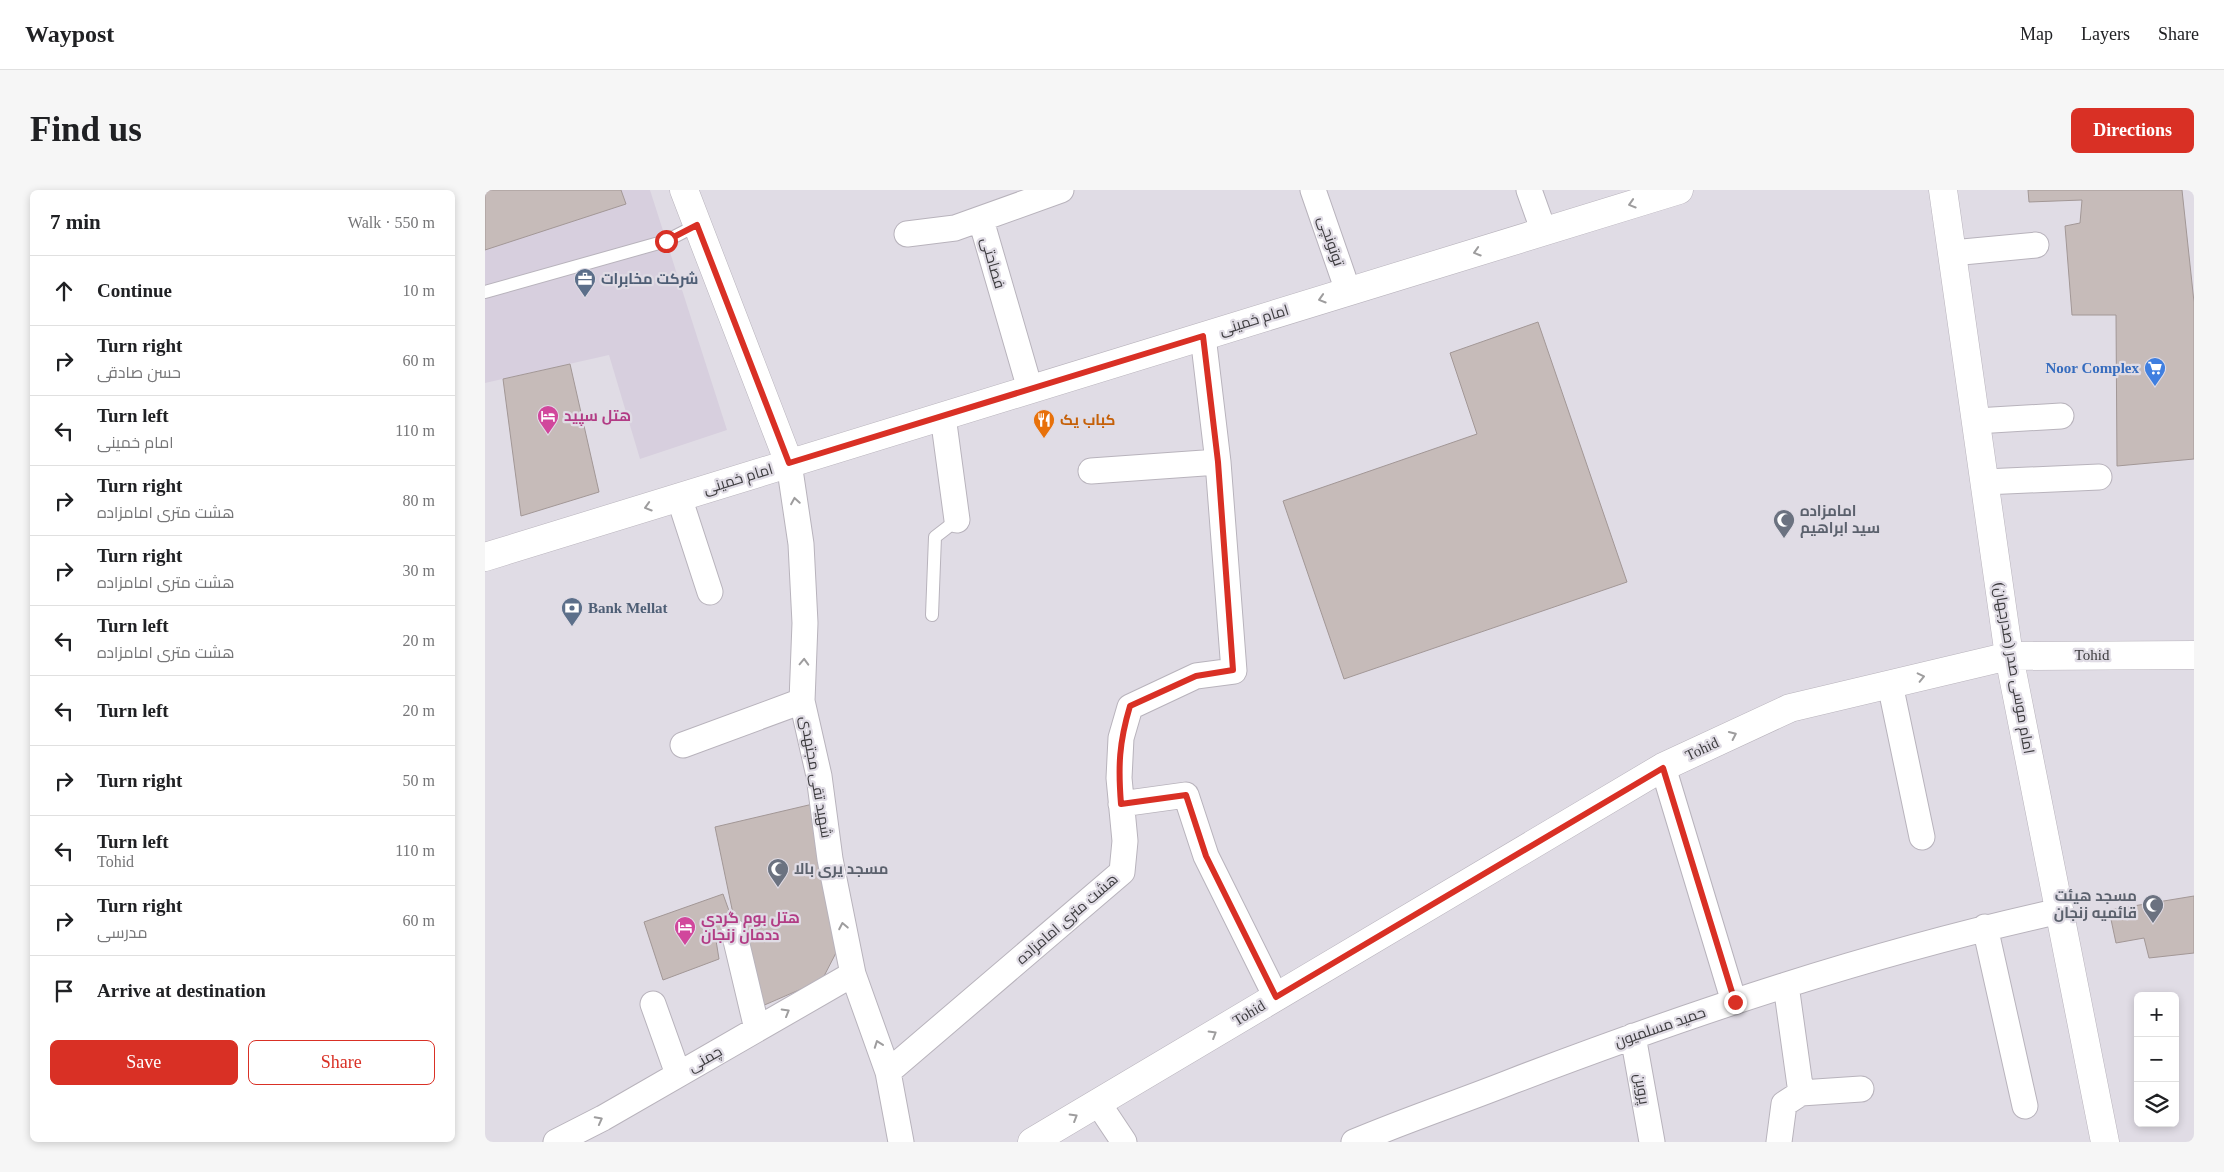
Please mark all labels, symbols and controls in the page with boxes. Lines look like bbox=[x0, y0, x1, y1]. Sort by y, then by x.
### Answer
text: Waypost bbox=[25, 21, 114, 47]
text: Map bbox=[2020, 24, 2053, 44]
text: Layers bbox=[2081, 24, 2130, 44]
text: Share bbox=[2158, 24, 2199, 44]
button: Directions bbox=[2071, 108, 2194, 153]
text: Find us bbox=[30, 110, 142, 149]
one-way arrow bbox=[1629, 199, 1637, 209]
text: 7 min bbox=[50, 210, 101, 234]
text: Walk · 550 m bbox=[348, 214, 435, 231]
street label: توتونچی bbox=[1313, 214, 1347, 269]
route start bbox=[655, 230, 678, 253]
street label: فصاحتی bbox=[976, 236, 1008, 291]
one-way arrow bbox=[1473, 247, 1482, 257]
office icon: شرکت مخابرات bbox=[573, 267, 597, 298]
place label: شرکت مخابرات bbox=[601, 271, 698, 288]
icon: ahead bbox=[50, 277, 78, 305]
text: Continue bbox=[97, 280, 172, 301]
text: 10 m bbox=[403, 282, 435, 299]
one-way arrow bbox=[1318, 294, 1326, 304]
street label: امام خمینی bbox=[1217, 302, 1291, 340]
text: Turn right bbox=[97, 335, 182, 356]
icon: right bbox=[50, 347, 78, 375]
text: 60 m bbox=[403, 352, 435, 369]
supermarket icon: Noor Complex bbox=[2143, 356, 2167, 387]
place label: Noor Complex bbox=[2046, 360, 2139, 376]
text: حسن صادقی bbox=[97, 364, 181, 381]
hotel icon: هتل سپید bbox=[536, 404, 560, 435]
text: Turn left bbox=[97, 405, 169, 426]
place label: هتل سپید bbox=[564, 408, 631, 426]
restaurant icon: کباب یک bbox=[1032, 408, 1056, 439]
place label: کباب یک bbox=[1060, 412, 1115, 428]
icon: left bbox=[50, 417, 78, 445]
text: 110 m bbox=[395, 422, 435, 439]
text: امام خمینی bbox=[97, 434, 174, 451]
street label: امام خمینی bbox=[701, 461, 775, 499]
text: Turn right bbox=[97, 475, 182, 496]
icon: right bbox=[50, 487, 78, 515]
text: 80 m bbox=[403, 492, 435, 509]
one-way arrow bbox=[790, 496, 800, 505]
one-way arrow bbox=[644, 501, 652, 511]
place label: امامزاده سید ابراهیم bbox=[1800, 503, 1880, 538]
text: هشت متری امامزاده bbox=[97, 504, 234, 521]
mosque icon: امامزاده سید ابراهیم bbox=[1772, 508, 1796, 539]
text: Turn right bbox=[97, 545, 182, 566]
icon: right bbox=[50, 557, 78, 585]
text: 30 m bbox=[403, 562, 435, 579]
text: هشت متری امامزاده bbox=[97, 574, 234, 591]
street label: (صدرجهان) امام موسی صدر bbox=[1989, 581, 2037, 755]
bank icon: Bank Mellat bbox=[560, 596, 584, 627]
place label: Bank Mellat bbox=[588, 600, 668, 616]
text: Turn left bbox=[97, 615, 169, 636]
icon: left bbox=[50, 627, 78, 655]
text: 20 m bbox=[403, 632, 435, 649]
text: هشت متری امامزاده bbox=[97, 644, 234, 661]
street label: Tohid bbox=[2075, 647, 2110, 663]
one-way arrow bbox=[798, 658, 809, 666]
one-way arrow bbox=[1916, 672, 1925, 683]
icon: left bbox=[50, 697, 78, 725]
text: Turn left bbox=[97, 700, 169, 721]
text: 20 m bbox=[403, 702, 435, 719]
street label: شهید تقی مجتهدی bbox=[795, 715, 835, 840]
one-way arrow bbox=[1728, 730, 1737, 741]
street label: Tohid bbox=[1683, 734, 1722, 764]
icon: right bbox=[50, 767, 78, 795]
text: Turn right bbox=[97, 770, 182, 791]
text: 50 m bbox=[403, 772, 435, 789]
text: Turn left bbox=[97, 831, 169, 852]
icon: left bbox=[50, 837, 78, 865]
text: 110 m bbox=[395, 842, 435, 859]
text: Tohid bbox=[97, 853, 134, 870]
mosque icon: مسجد یری بالا bbox=[766, 857, 790, 888]
place label: مسجد یری بالا bbox=[794, 861, 888, 878]
street label: هشت متری امامزاده bbox=[1013, 871, 1122, 969]
place label: مسجد هیئت قائمیه زنجان bbox=[2054, 888, 2137, 922]
mosque icon: مسجد هیئت قائمیه زنجان bbox=[2141, 893, 2165, 924]
text: Turn right bbox=[97, 895, 182, 916]
icon: right bbox=[50, 907, 78, 935]
place label: هتل بوم گردی ددمان زنجان bbox=[701, 910, 800, 944]
text: 60 m bbox=[403, 912, 435, 929]
hotel icon: هتل بوم گردی ددمان زنجان bbox=[673, 915, 697, 946]
one-way arrow bbox=[838, 922, 849, 930]
text: مدرسی bbox=[97, 924, 147, 941]
icon: arrive bbox=[50, 977, 78, 1005]
text: Arrive at destination bbox=[97, 980, 266, 1001]
route end bbox=[1724, 991, 1747, 1014]
map controls bbox=[2134, 992, 2179, 1127]
button: + bbox=[2134, 992, 2179, 1037]
street label: Tohid bbox=[1230, 997, 1268, 1029]
street label: حمید مسلمیون bbox=[1612, 1004, 1708, 1052]
one-way arrow bbox=[780, 1009, 789, 1019]
one-way arrow bbox=[1208, 1031, 1217, 1041]
button: − bbox=[2134, 1037, 2179, 1082]
button: Save bbox=[50, 1040, 238, 1085]
button: Share bbox=[248, 1040, 435, 1085]
one-way arrow bbox=[874, 1040, 884, 1049]
street label: چمنی bbox=[685, 1043, 726, 1077]
street label: پروین bbox=[1629, 1072, 1653, 1106]
button: layers bbox=[2134, 1082, 2179, 1127]
one-way arrow bbox=[1068, 1114, 1077, 1124]
one-way arrow bbox=[594, 1116, 603, 1126]

